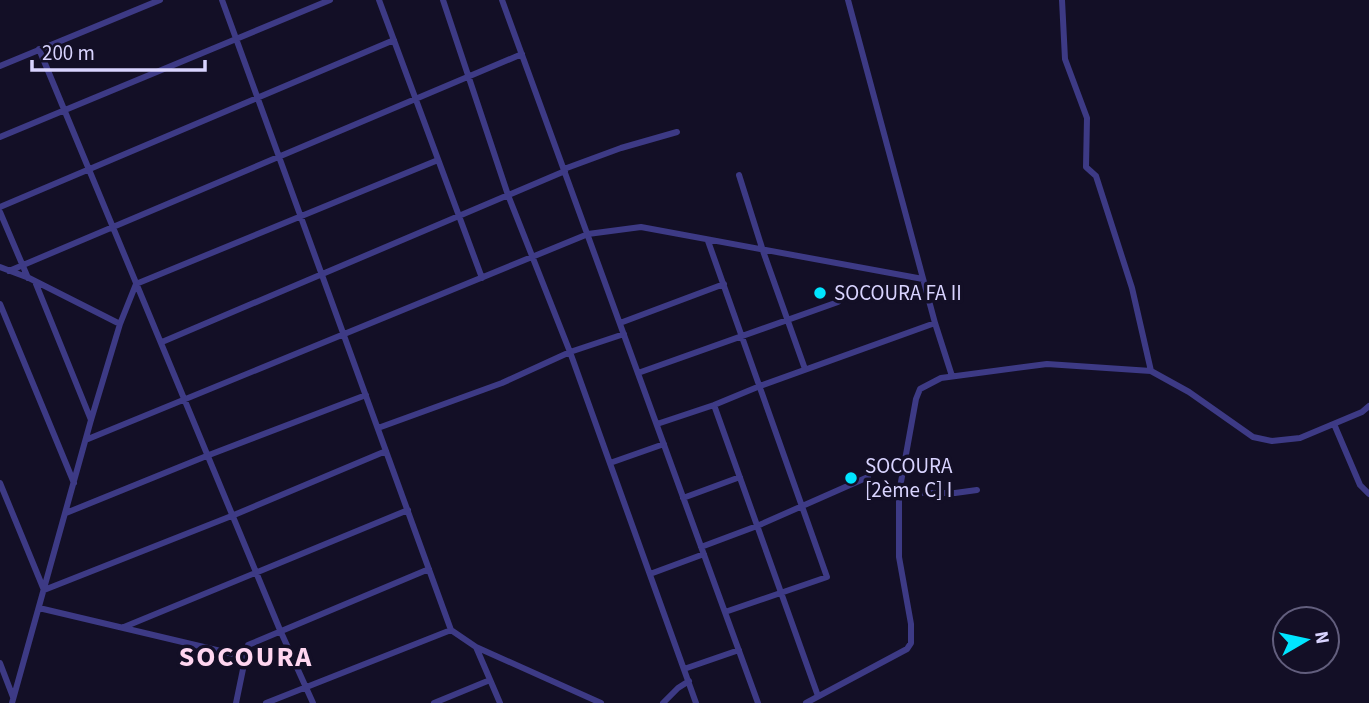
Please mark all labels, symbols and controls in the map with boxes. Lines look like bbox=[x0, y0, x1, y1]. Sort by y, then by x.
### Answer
scale bar bbox=[32, 28, 205, 72]
text: 200 m bbox=[42, 38, 95, 68]
place label: SOCOURA FA II bbox=[834, 278, 962, 308]
marker: SOCOURA FA II bbox=[812, 285, 828, 301]
place label: SOCOURA [2ème C] I bbox=[865, 451, 953, 505]
marker: SOCOURA [2ème C] I bbox=[843, 470, 859, 486]
north arrow bbox=[1271, 605, 1341, 675]
text: N bbox=[1307, 629, 1336, 646]
district label: SOCOURA bbox=[179, 637, 313, 677]

